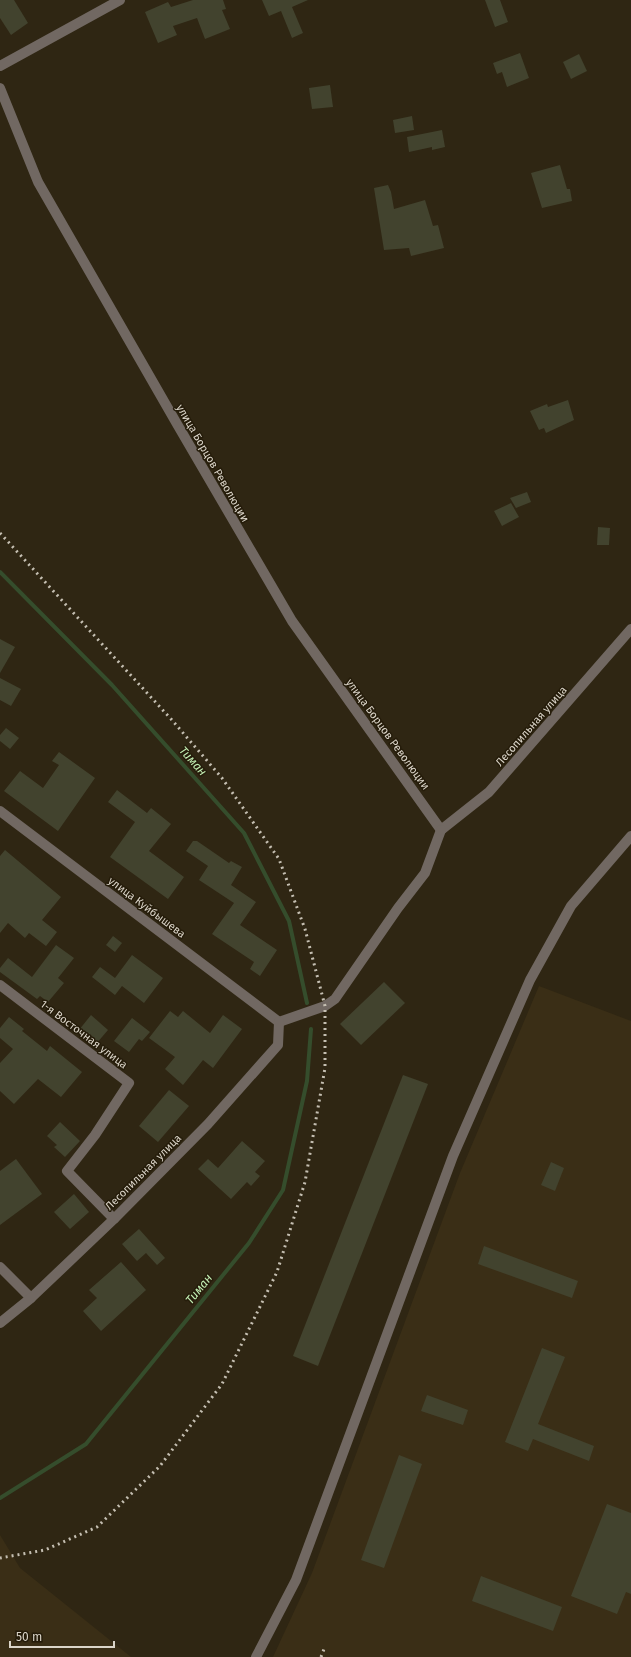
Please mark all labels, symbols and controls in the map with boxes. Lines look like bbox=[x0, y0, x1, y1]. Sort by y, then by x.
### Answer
street label: улица Борцов Революции bbox=[173, 402, 252, 524]
street label: улица Борцов Революции bbox=[343, 676, 432, 792]
street label: Лесопильная улица bbox=[493, 684, 570, 769]
water label: Тиман bbox=[176, 744, 210, 778]
street label: улица Куйбышева bbox=[106, 874, 188, 941]
street label: 1-я Восточная улица bbox=[38, 997, 130, 1071]
street label: Лесопильная улица bbox=[103, 1132, 184, 1213]
water label: Тиман bbox=[183, 1271, 215, 1307]
scale bar bbox=[10, 1623, 114, 1649]
text: 50 m bbox=[16, 1630, 42, 1644]

